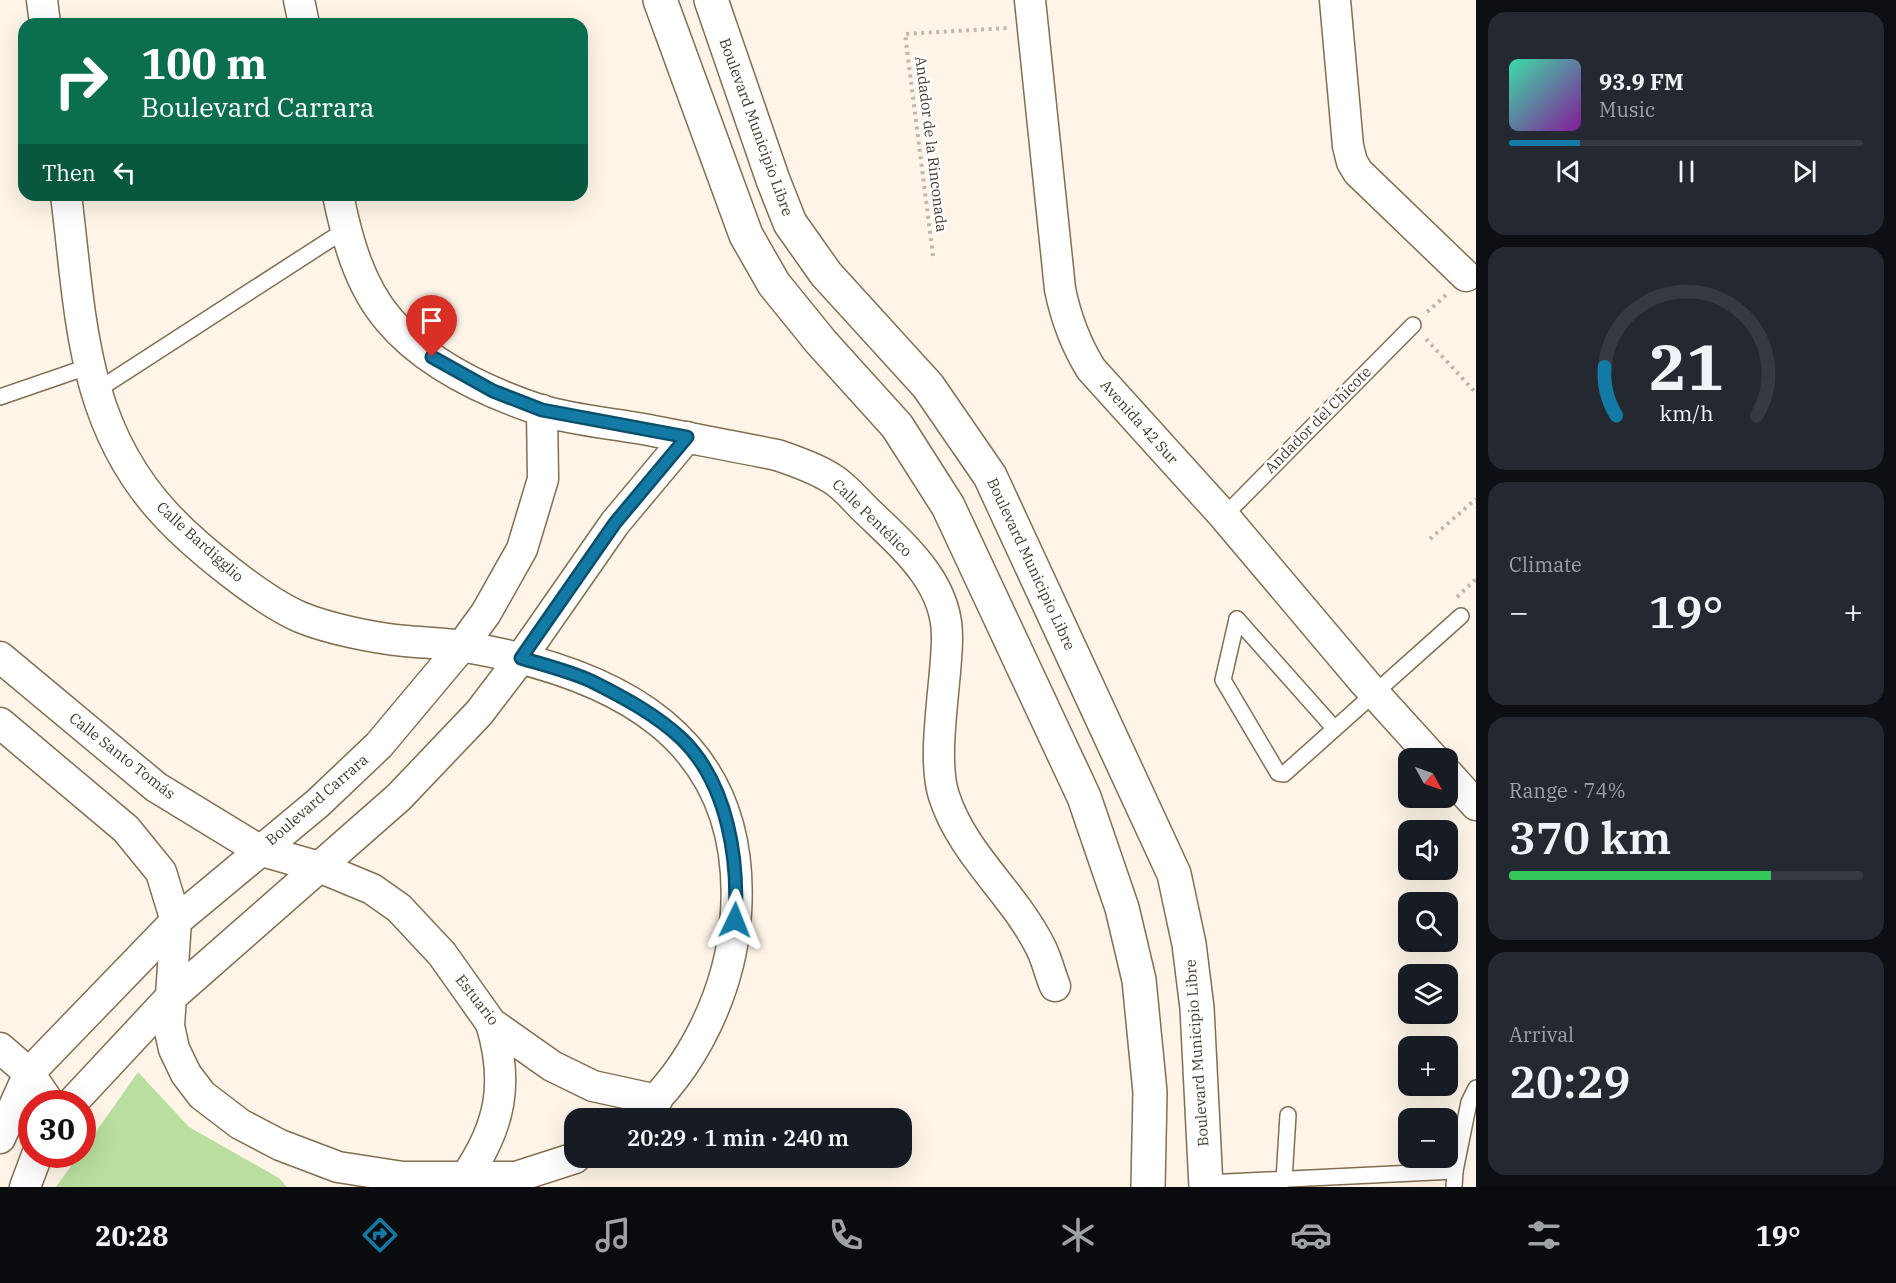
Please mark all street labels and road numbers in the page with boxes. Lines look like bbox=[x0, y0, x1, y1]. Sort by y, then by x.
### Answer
street label: Boulevard Municipio Libre bbox=[715, 35, 798, 218]
street label: Andador de la Rinconada bbox=[911, 55, 952, 233]
street label: Andador del Chicote bbox=[1260, 362, 1375, 477]
street label: Avenida 42 Sur bbox=[1096, 375, 1183, 468]
street label: Calle Pentélico bbox=[828, 475, 916, 560]
street label: Boulevard Municipio Libre bbox=[983, 475, 1080, 653]
street label: Calle Bardigglio bbox=[153, 497, 248, 586]
street label: Calle Santo Tomás bbox=[65, 708, 179, 803]
street label: Boulevard Carrara bbox=[262, 750, 372, 849]
street label: Boulevard Municipio Libre bbox=[1180, 959, 1213, 1147]
street label: Estuario bbox=[452, 970, 503, 1029]

